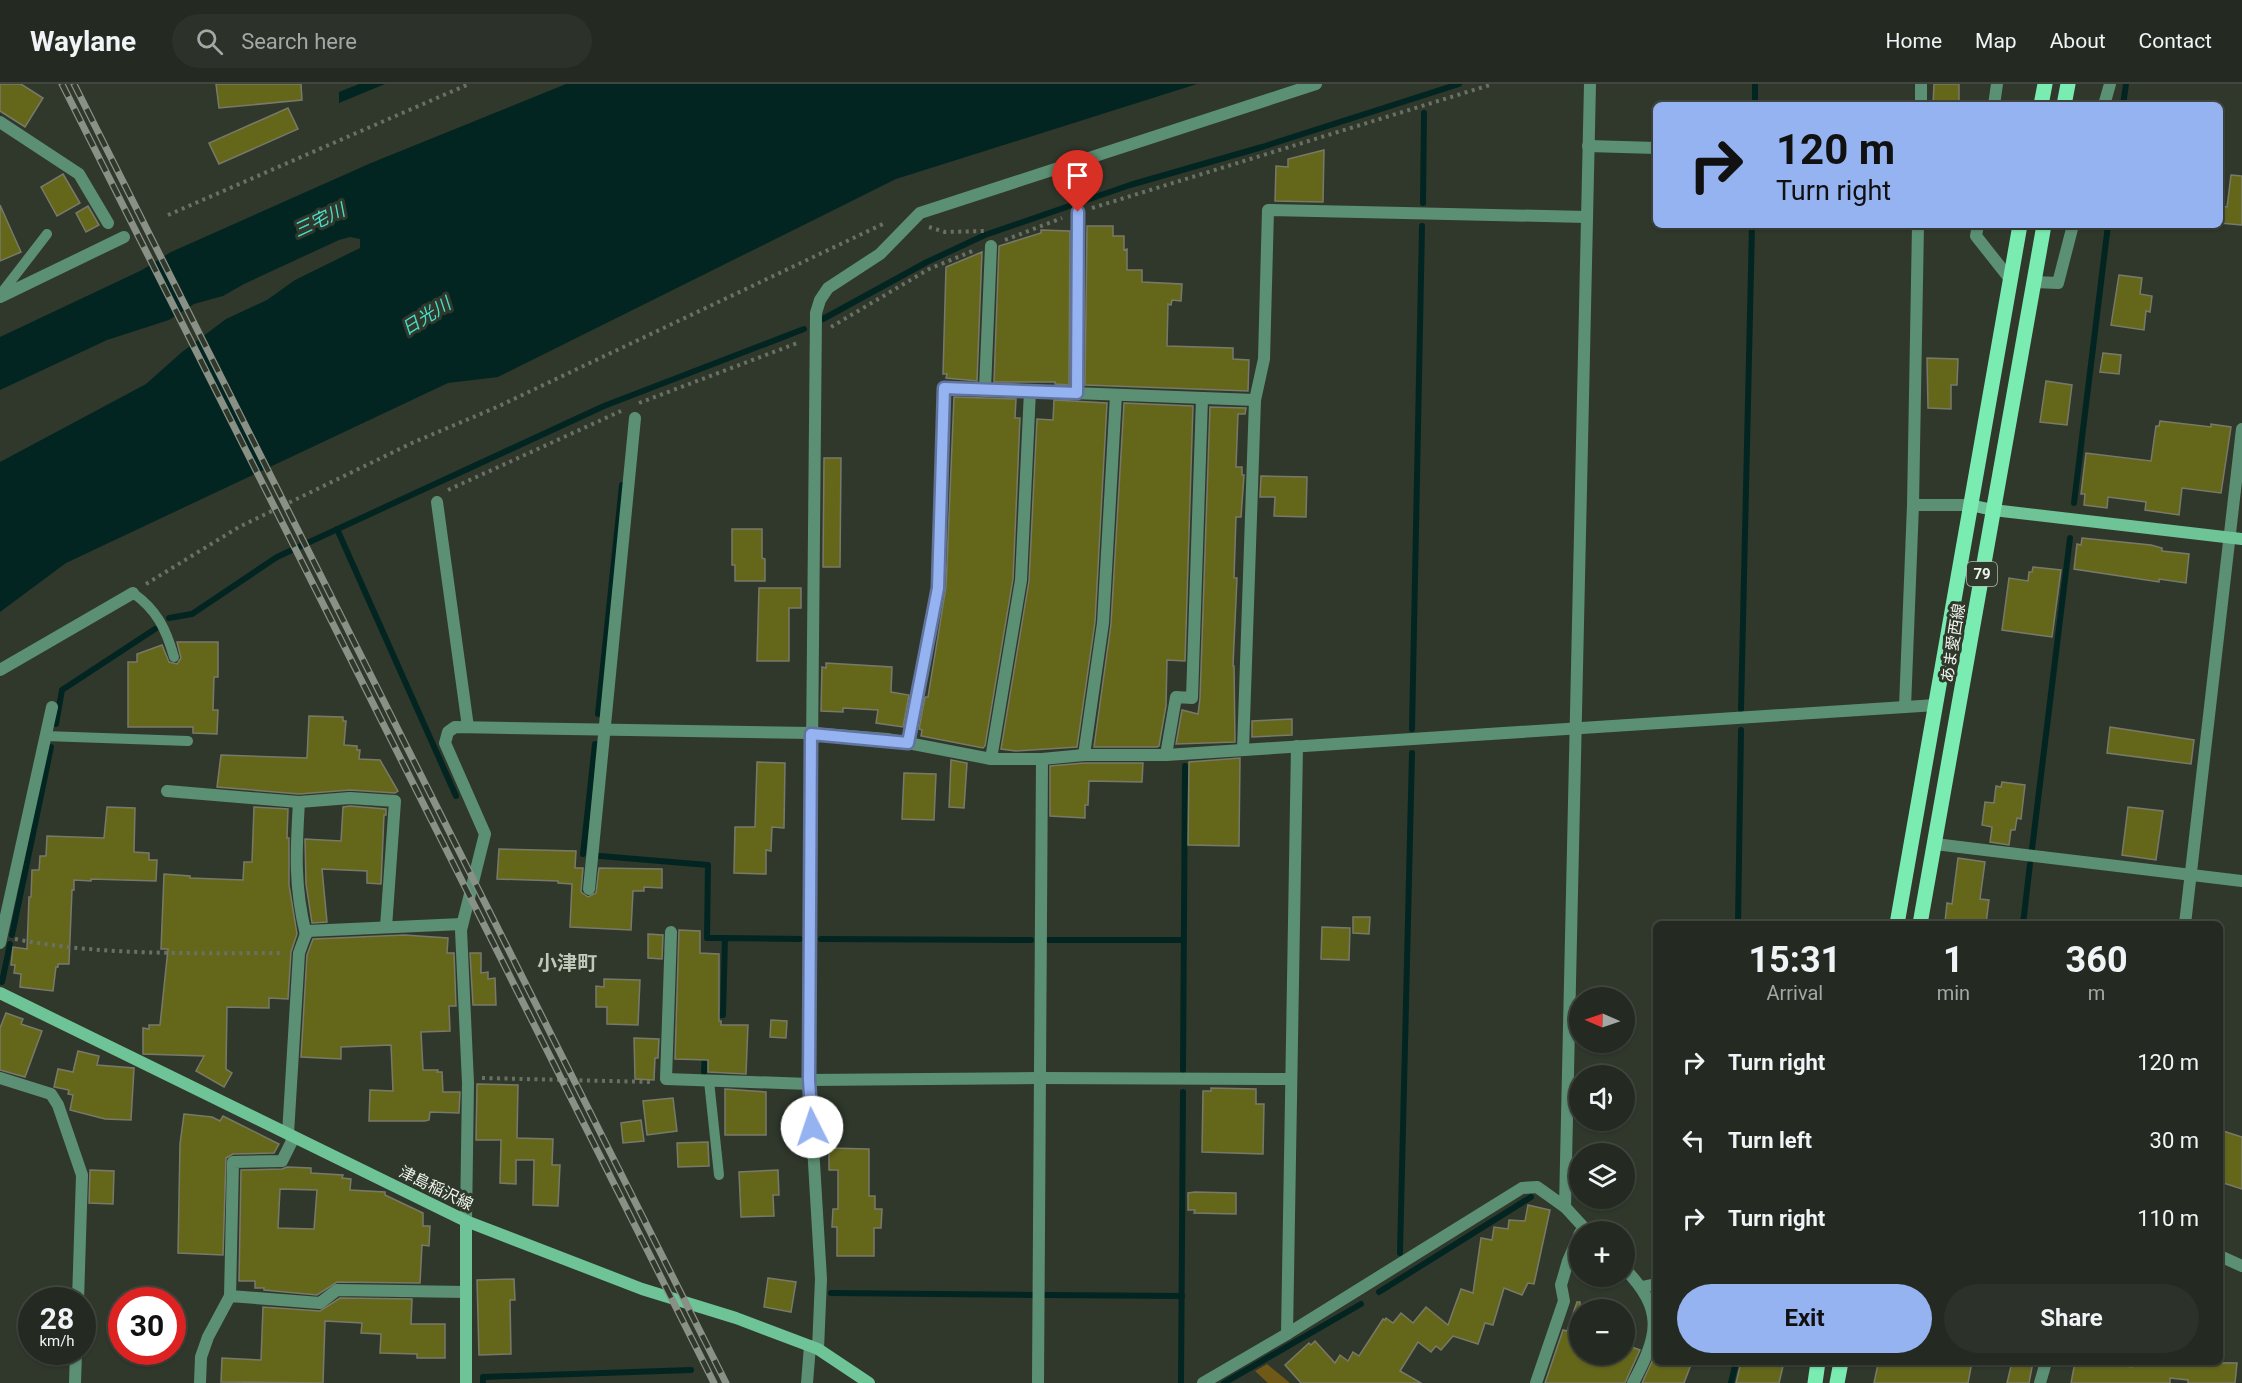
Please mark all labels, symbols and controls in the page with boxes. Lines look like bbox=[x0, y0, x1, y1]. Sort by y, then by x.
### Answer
search box bbox=[172, 14, 592, 68]
text: Waylane bbox=[30, 25, 136, 58]
icon: search bbox=[193, 25, 226, 58]
text: Search here bbox=[241, 29, 357, 54]
text: Home bbox=[1886, 29, 1942, 53]
text: Map bbox=[1975, 29, 2017, 53]
text: About bbox=[2050, 29, 2106, 53]
text: Contact bbox=[2139, 29, 2212, 53]
text: 120 m bbox=[1776, 125, 1895, 174]
icon: right bbox=[1677, 126, 1755, 204]
pin bbox=[1052, 150, 1103, 212]
icon: arrive bbox=[1061, 159, 1094, 192]
text: Turn right bbox=[1776, 175, 1891, 207]
water label: 三宅川 bbox=[290, 198, 350, 241]
water label: 日光川 bbox=[398, 292, 456, 339]
road number: 79 bbox=[1967, 562, 1997, 586]
street label: あま愛西線 bbox=[1937, 602, 1969, 684]
text: 15:31 bbox=[1748, 939, 1841, 981]
text: 1 bbox=[1943, 939, 1964, 981]
text: 360 bbox=[2066, 939, 2128, 981]
district label: 小津町 bbox=[537, 951, 597, 975]
text: Arrival bbox=[1766, 981, 1823, 1005]
text: min bbox=[1937, 981, 1970, 1005]
text: m bbox=[2088, 981, 2105, 1005]
north arrow bbox=[1569, 987, 1635, 1053]
map controls bbox=[1569, 987, 1635, 1365]
icon: right bbox=[1677, 1046, 1710, 1079]
text: Turn right bbox=[1728, 1050, 1825, 1075]
text: 120 m bbox=[2137, 1050, 2199, 1075]
button: sound bbox=[1569, 1065, 1635, 1131]
position arrow bbox=[780, 1095, 844, 1159]
icon: left bbox=[1677, 1124, 1710, 1157]
text: Turn left bbox=[1728, 1128, 1812, 1153]
text: 30 m bbox=[2150, 1128, 2199, 1153]
button: layers bbox=[1569, 1143, 1635, 1209]
street label: 津島稲沢線 bbox=[396, 1162, 476, 1214]
icon: right bbox=[1677, 1202, 1710, 1235]
text: Turn right bbox=[1728, 1206, 1825, 1231]
text: 110 m bbox=[2137, 1206, 2199, 1231]
button: + bbox=[1569, 1221, 1635, 1287]
button: Exit bbox=[1677, 1284, 1932, 1353]
button: Share bbox=[1944, 1284, 2199, 1353]
speed limit sign: 30 bbox=[108, 1287, 186, 1365]
button: − bbox=[1569, 1299, 1635, 1365]
text: 28 bbox=[40, 1301, 74, 1336]
text: km/h bbox=[39, 1332, 75, 1350]

